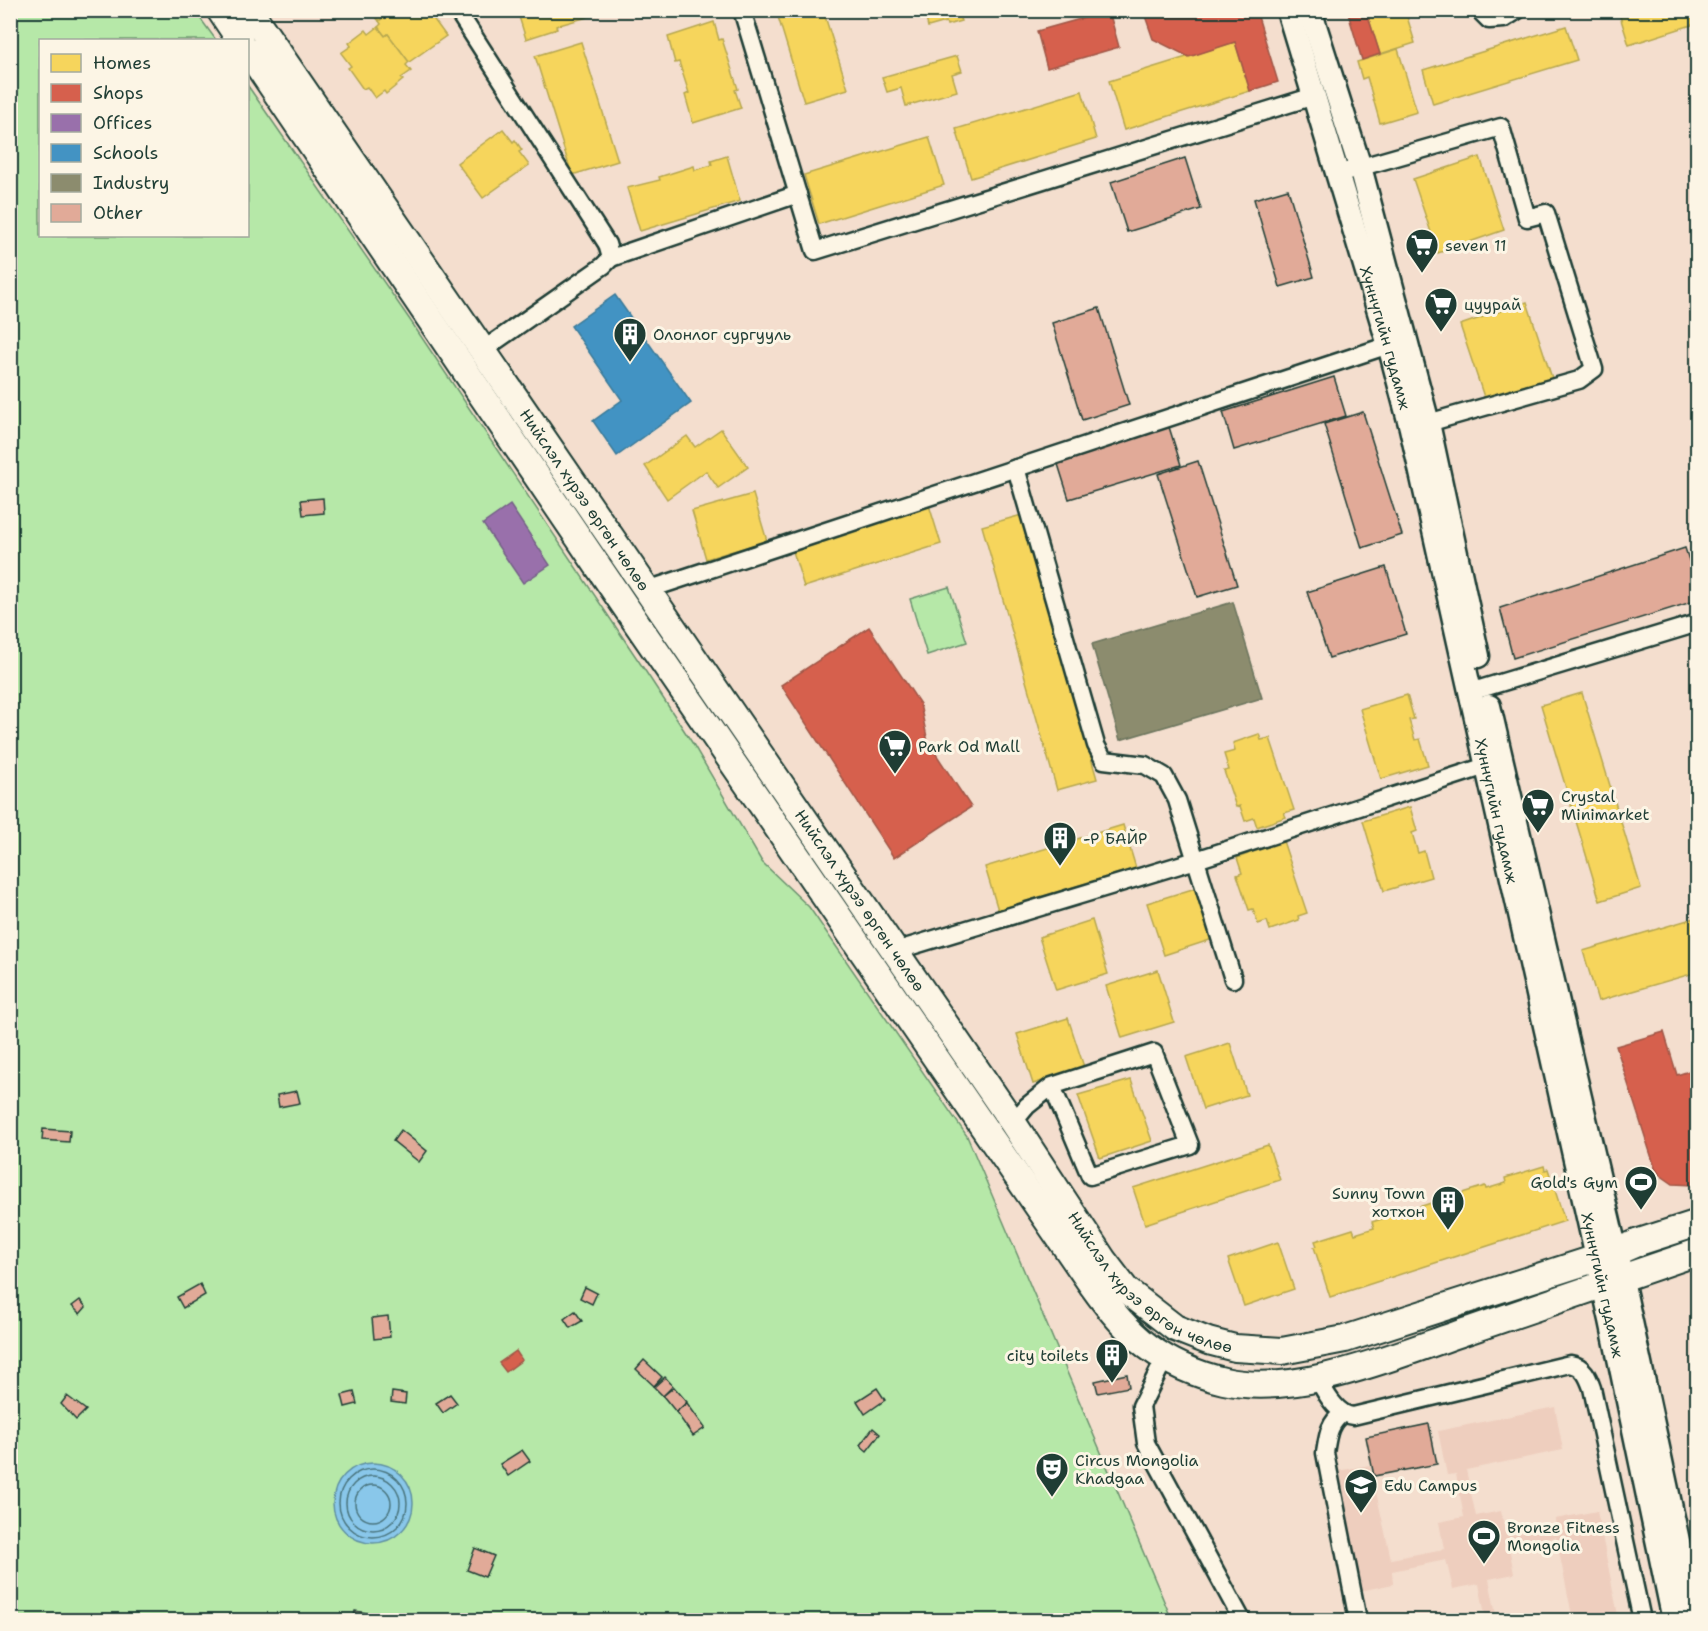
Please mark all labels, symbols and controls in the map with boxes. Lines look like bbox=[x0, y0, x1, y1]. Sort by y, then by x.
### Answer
legend bbox=[39, 39, 249, 237]
text: Homes bbox=[93, 51, 151, 75]
text: Shops bbox=[93, 81, 144, 105]
text: Offices bbox=[93, 111, 152, 135]
text: Schools bbox=[93, 141, 159, 165]
text: Industry bbox=[93, 171, 169, 195]
text: Other bbox=[93, 201, 143, 225]
supermarket icon: seven 11 bbox=[1404, 227, 1440, 274]
place label: seven 11 bbox=[1445, 235, 1507, 256]
street label: Хүннүгийн гудамж bbox=[1355, 264, 1416, 412]
supermarket icon: цуурай bbox=[1423, 286, 1459, 333]
place label: цуурай bbox=[1464, 294, 1521, 315]
building icon: Олонлог сургууль bbox=[612, 316, 648, 363]
place label: Олонлог сургууль bbox=[653, 324, 791, 345]
street label: Нийслэл хүрээ өргөн чөлөө bbox=[515, 405, 655, 595]
supermarket icon: Park Od Mall bbox=[877, 728, 913, 775]
place label: Park Od Mall bbox=[918, 736, 1020, 757]
street label: Хүннүгийн гудамж bbox=[1470, 736, 1523, 885]
place label: Crystal Minimarket bbox=[1561, 786, 1650, 825]
supermarket icon: Crystal Minimarket bbox=[1520, 787, 1556, 834]
street label: Нийслэл хүрээ өргөн чөлөө bbox=[790, 805, 930, 996]
building icon: -Р БАЙР bbox=[1042, 820, 1078, 867]
place label: -Р БАЙР bbox=[1083, 828, 1147, 849]
sports icon: Gold's Gym bbox=[1623, 1164, 1659, 1211]
place label: Gold's Gym bbox=[1530, 1172, 1618, 1193]
place label: Sunny Town хотхон bbox=[1332, 1183, 1425, 1222]
building icon: Sunny Town хотхон bbox=[1430, 1184, 1466, 1231]
street label: Нийслэл хүрээ өргөн чөлөө bbox=[1063, 1207, 1235, 1357]
street label: Хүннүгийн гудамж bbox=[1577, 1210, 1629, 1360]
building icon: city toilets bbox=[1094, 1337, 1130, 1384]
place label: city toilets bbox=[1007, 1345, 1089, 1366]
place label: Circus Mongolia Khadgaa bbox=[1075, 1450, 1199, 1489]
theatre icon: Circus Mongolia Khadgaa bbox=[1034, 1451, 1070, 1498]
school or university icon: Edu Campus bbox=[1343, 1467, 1379, 1514]
place label: Edu Campus bbox=[1384, 1475, 1477, 1496]
place label: Bronze Fitness Mongolia bbox=[1507, 1517, 1620, 1556]
sports icon: Bronze Fitness Mongolia bbox=[1466, 1518, 1502, 1565]

